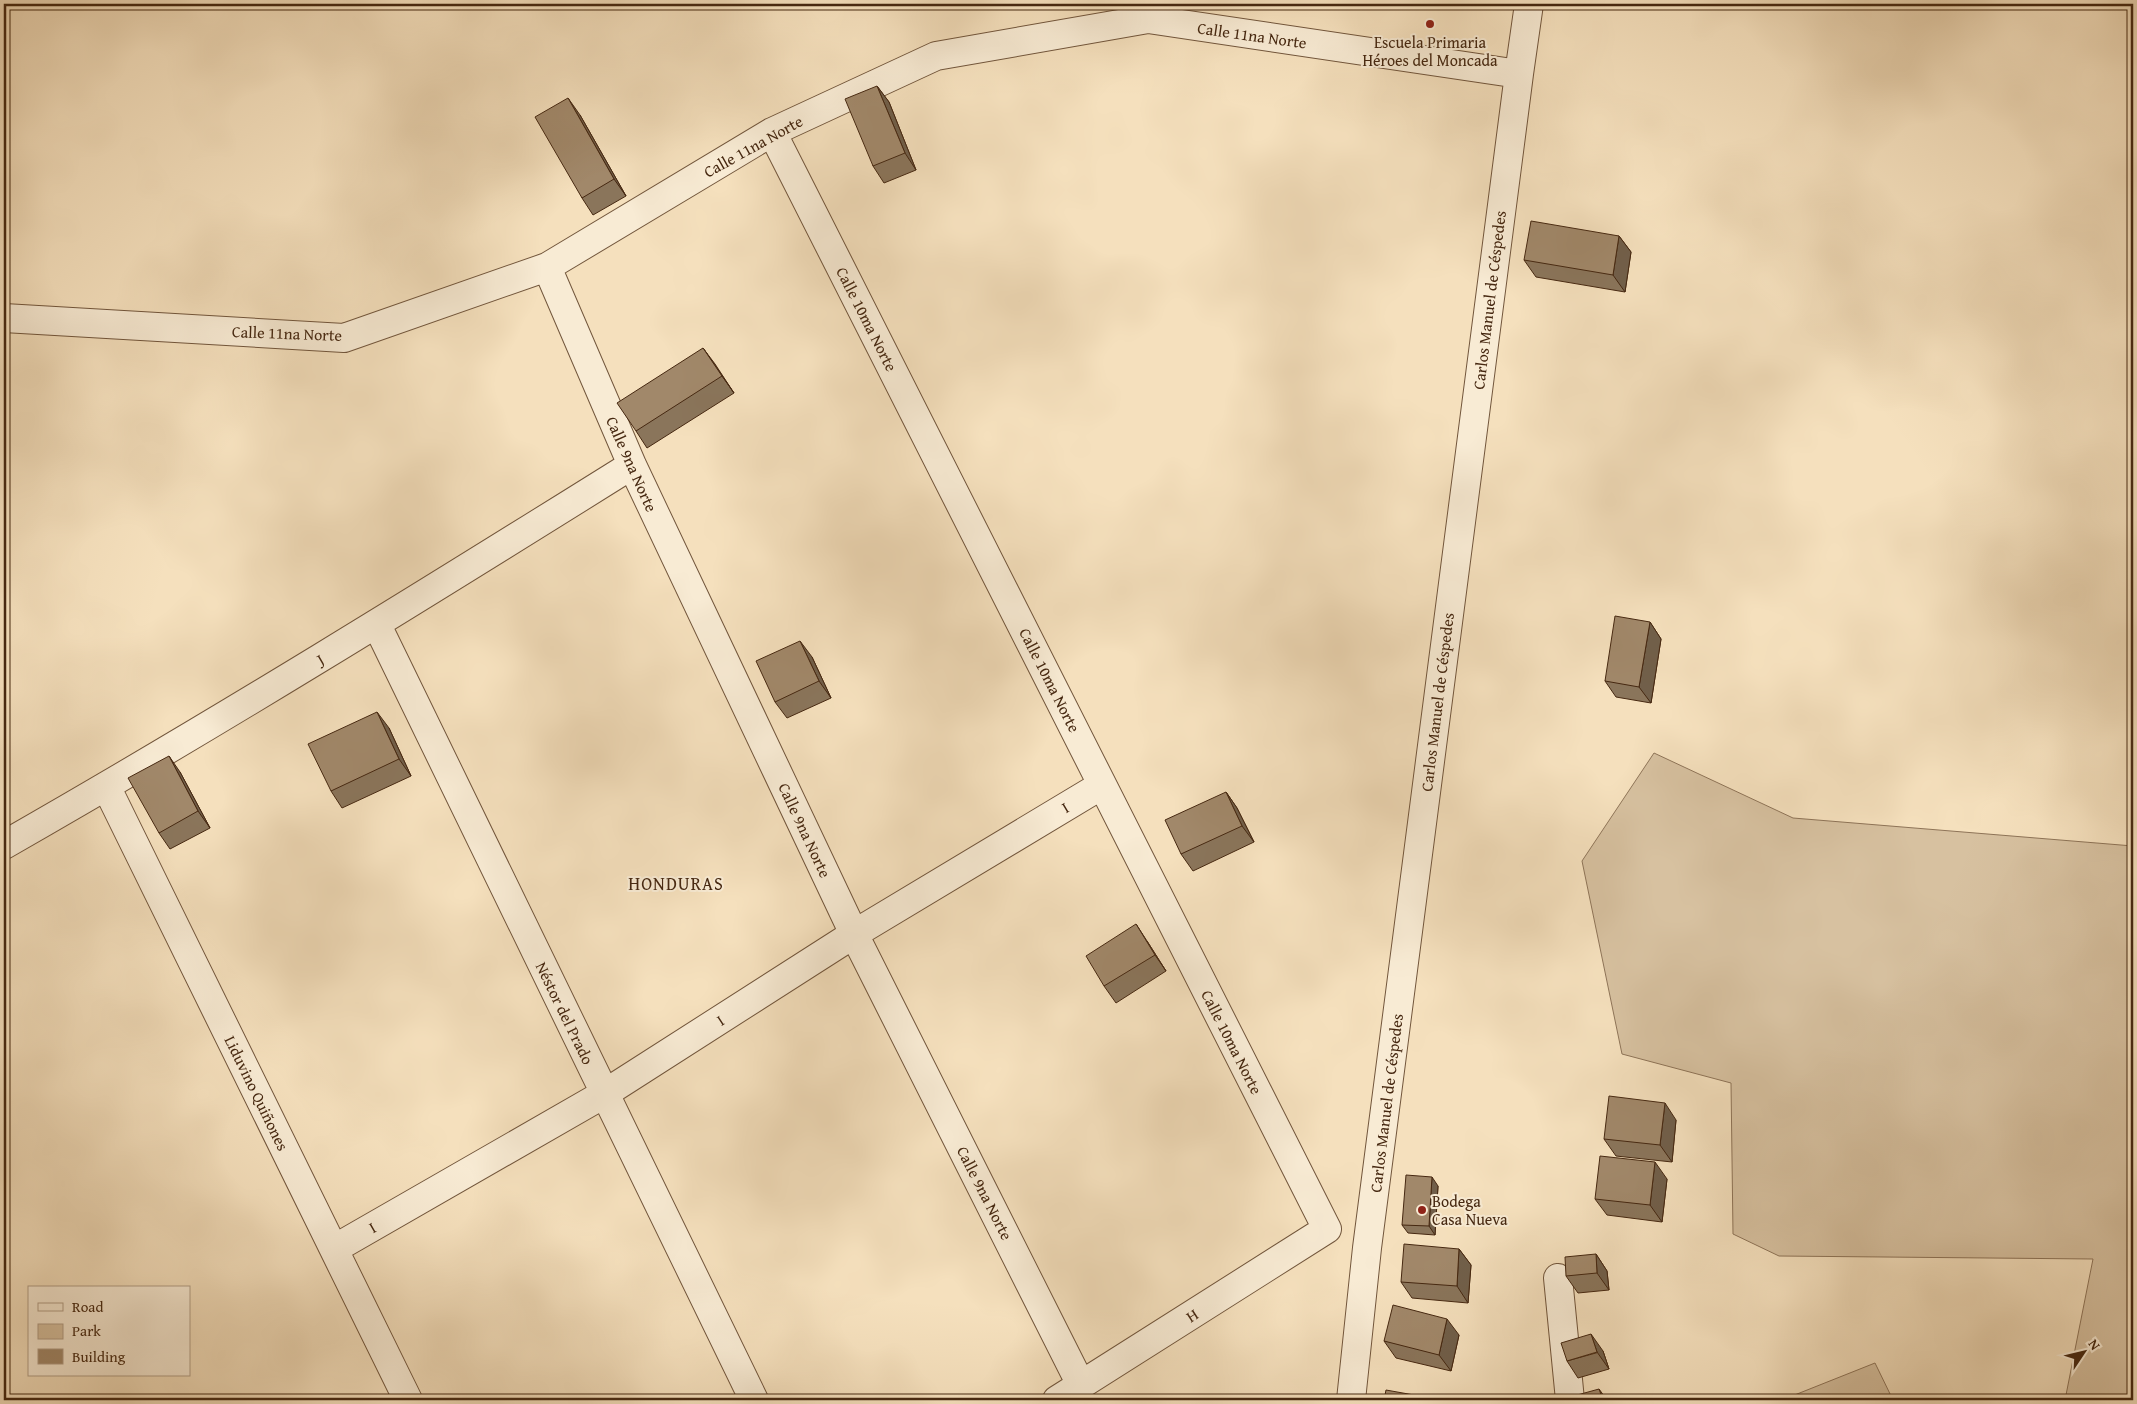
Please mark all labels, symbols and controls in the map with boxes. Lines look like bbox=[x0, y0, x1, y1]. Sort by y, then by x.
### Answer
street label: Calle 11na Norte bbox=[1196, 15, 1308, 55]
marker: Escuela Primaria Héroes del Moncada bbox=[1424, 18, 1436, 30]
place label: Escuela Primaria Héroes del Moncada bbox=[1362, 30, 1498, 72]
street label: Calle 11na Norte bbox=[699, 109, 807, 183]
street label: Carlos Manuel de Céspedes bbox=[1466, 209, 1512, 391]
street label: Calle 10ma Norte bbox=[830, 263, 904, 375]
street label: Calle 11na Norte bbox=[232, 319, 342, 347]
street label: Calle 9na Norte bbox=[600, 412, 664, 516]
street label: Carlos Manuel de Céspedes bbox=[1414, 611, 1460, 793]
street label: Calle 10ma Norte bbox=[1013, 624, 1087, 736]
street label: J bbox=[310, 647, 328, 672]
street label: Calle 9na Norte bbox=[772, 779, 838, 881]
street label: I bbox=[1057, 795, 1073, 819]
district label: HONDURAS bbox=[628, 870, 724, 897]
street label: Néstor del Prado bbox=[530, 958, 600, 1068]
street label: Calle 10ma Norte bbox=[1195, 986, 1269, 1098]
street label: I bbox=[711, 1009, 729, 1031]
street label: Carlos Manuel de Céspedes bbox=[1363, 1012, 1409, 1194]
street label: Liduvino Quiñones bbox=[219, 1031, 295, 1155]
street label: Calle 9na Norte bbox=[951, 1142, 1019, 1244]
place label: Bodega Casa Nueva bbox=[1432, 1189, 1508, 1231]
marker: Bodega Casa Nueva bbox=[1416, 1204, 1428, 1216]
street label: I bbox=[364, 1215, 380, 1239]
legend bbox=[28, 1286, 190, 1376]
text: Road bbox=[72, 1296, 103, 1317]
street label: H bbox=[1181, 1302, 1203, 1328]
text: Park bbox=[72, 1320, 101, 1341]
north arrow bbox=[2060, 1326, 2110, 1376]
text: N bbox=[2084, 1335, 2106, 1355]
text: Building bbox=[72, 1346, 126, 1367]

